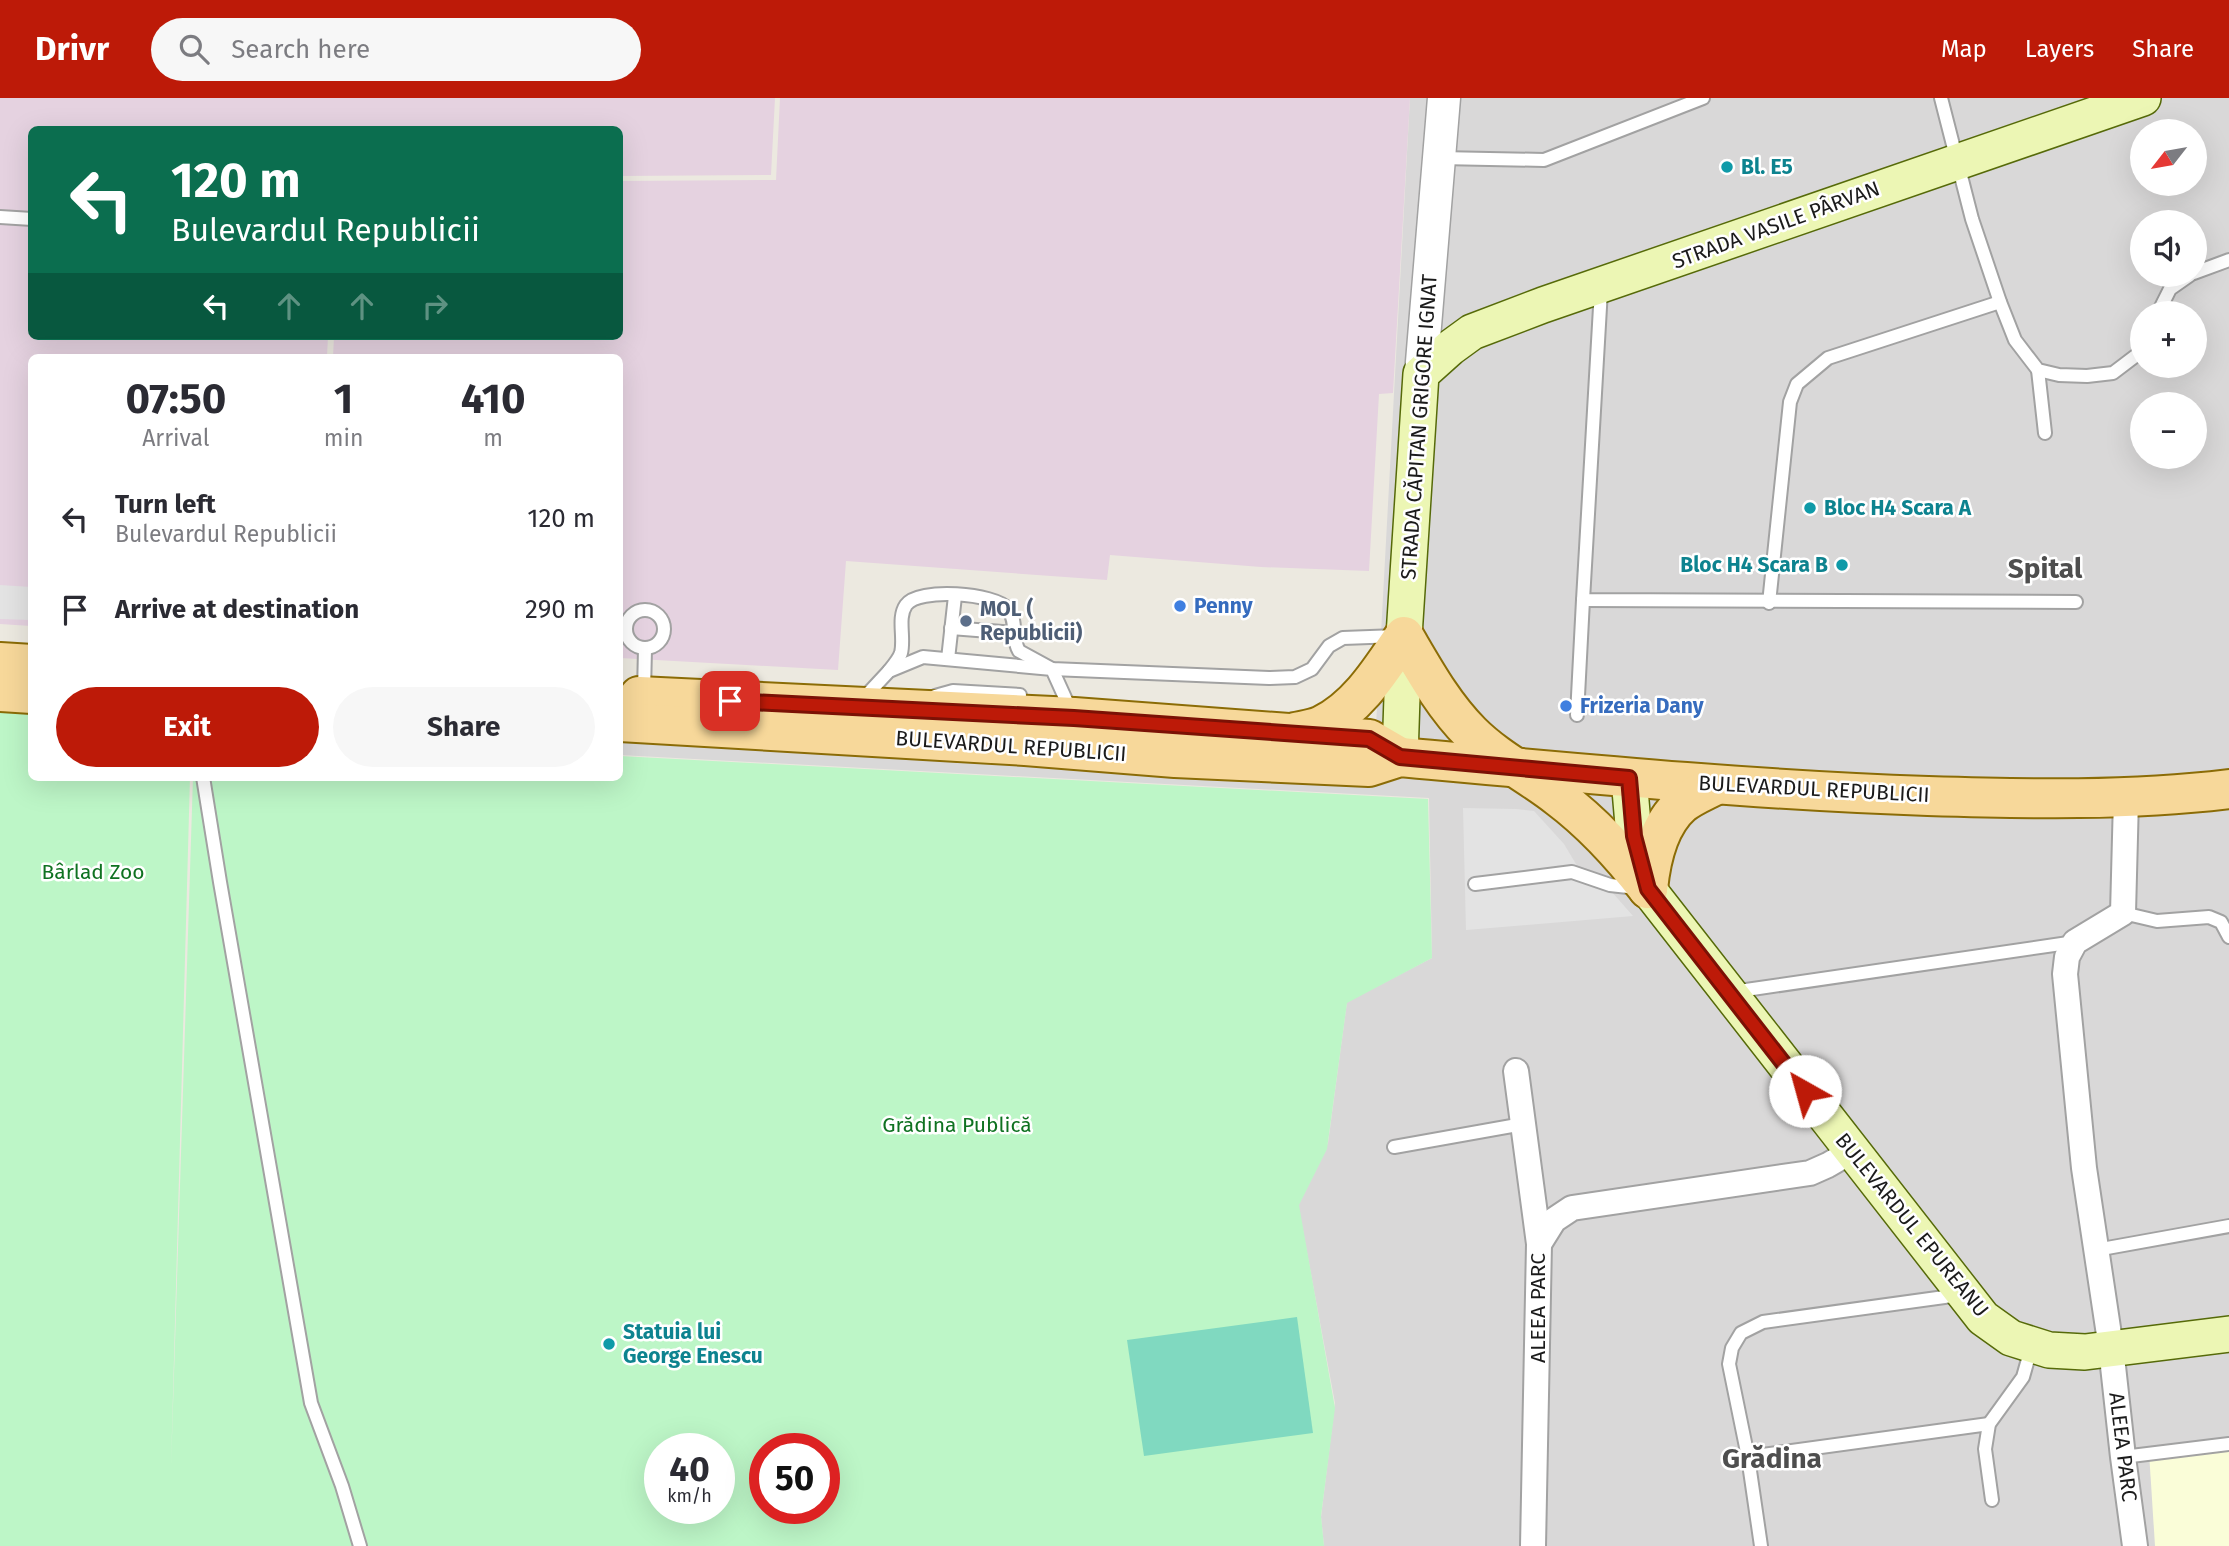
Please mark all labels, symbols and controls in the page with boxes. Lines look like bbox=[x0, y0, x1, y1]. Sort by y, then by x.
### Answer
search box bbox=[151, 18, 641, 81]
text: Drivr bbox=[35, 29, 109, 69]
icon: search bbox=[175, 30, 213, 68]
text: Search here bbox=[231, 34, 370, 65]
text: Map bbox=[1941, 35, 1987, 63]
text: Layers bbox=[2025, 35, 2094, 63]
text: Share bbox=[2132, 35, 2194, 63]
north arrow bbox=[2130, 119, 2207, 196]
map controls bbox=[2130, 119, 2207, 469]
text: 120 m bbox=[171, 151, 301, 210]
icon: left bbox=[56, 154, 147, 245]
place label: Bl. E5 bbox=[1741, 154, 1793, 180]
marker: Bl. E5 bbox=[1719, 159, 1735, 175]
street label: STRADA VASILE PÂRVAN bbox=[1669, 175, 1883, 275]
button: sound bbox=[2130, 210, 2207, 287]
text: Bulevardul Republicii bbox=[171, 211, 480, 249]
street label: STRADA CĂPITAN GRIGORE IGNAT bbox=[1395, 273, 1443, 581]
icon: left bbox=[197, 287, 235, 325]
icon: ahead bbox=[270, 287, 308, 325]
icon: ahead bbox=[343, 287, 381, 325]
icon: right bbox=[416, 287, 454, 325]
button: + bbox=[2130, 301, 2207, 378]
text: 07:50 bbox=[125, 374, 226, 424]
text: 1 bbox=[334, 374, 353, 424]
text: 410 bbox=[461, 374, 526, 424]
button: − bbox=[2130, 392, 2207, 469]
text: Arrival bbox=[142, 424, 210, 452]
text: min bbox=[324, 424, 363, 452]
text: m bbox=[483, 424, 503, 452]
text: Turn left bbox=[115, 489, 216, 520]
place label: Bloc H4 Scara A bbox=[1824, 495, 1972, 521]
icon: left bbox=[56, 500, 94, 538]
marker: Bloc H4 Scara A bbox=[1802, 500, 1818, 516]
text: 120 m bbox=[527, 503, 595, 534]
text: Bulevardul Republicii bbox=[115, 520, 337, 548]
place label: Bloc H4 Scara B bbox=[1680, 552, 1828, 578]
district label: Spital bbox=[2008, 552, 2083, 585]
marker: Bloc H4 Scara B bbox=[1834, 557, 1850, 573]
icon: arrive bbox=[56, 591, 94, 629]
place label: Penny bbox=[1194, 593, 1253, 619]
text: Arrive at destination bbox=[115, 594, 359, 625]
text: 290 m bbox=[525, 594, 595, 625]
place label: MOL ( Republicii) bbox=[980, 596, 1082, 646]
marker: Penny bbox=[1172, 598, 1188, 614]
marker: MOL ( Republicii) bbox=[958, 613, 974, 629]
pin bbox=[700, 671, 760, 731]
icon: arrive bbox=[711, 682, 749, 720]
button: Exit bbox=[56, 687, 319, 767]
button: Share bbox=[333, 687, 595, 767]
place label: Frizeria Dany bbox=[1580, 693, 1704, 719]
marker: Frizeria Dany bbox=[1558, 698, 1574, 714]
street label: BULEVARDUL REPUBLICII bbox=[895, 725, 1127, 767]
street label: BULEVARDUL REPUBLICII bbox=[1698, 770, 1930, 808]
park label: Bârlad Zoo bbox=[42, 859, 144, 885]
position arrow bbox=[1768, 1054, 1842, 1128]
park label: Grădina Publică bbox=[882, 1112, 1032, 1138]
street label: BULEVARDUL EPUREANU bbox=[1830, 1128, 1994, 1322]
street label: ALEEA PARC bbox=[1525, 1253, 1551, 1363]
place label: Statuia lui George Enescu bbox=[623, 1319, 763, 1369]
marker: Statuia lui George Enescu bbox=[601, 1336, 617, 1352]
street label: ALEEA PARC bbox=[2103, 1391, 2143, 1503]
speed limit sign: 50 bbox=[749, 1433, 840, 1524]
district label: Grădina bbox=[1722, 1442, 1822, 1475]
text: 40 bbox=[669, 1448, 710, 1490]
text: km/h bbox=[667, 1485, 712, 1507]

